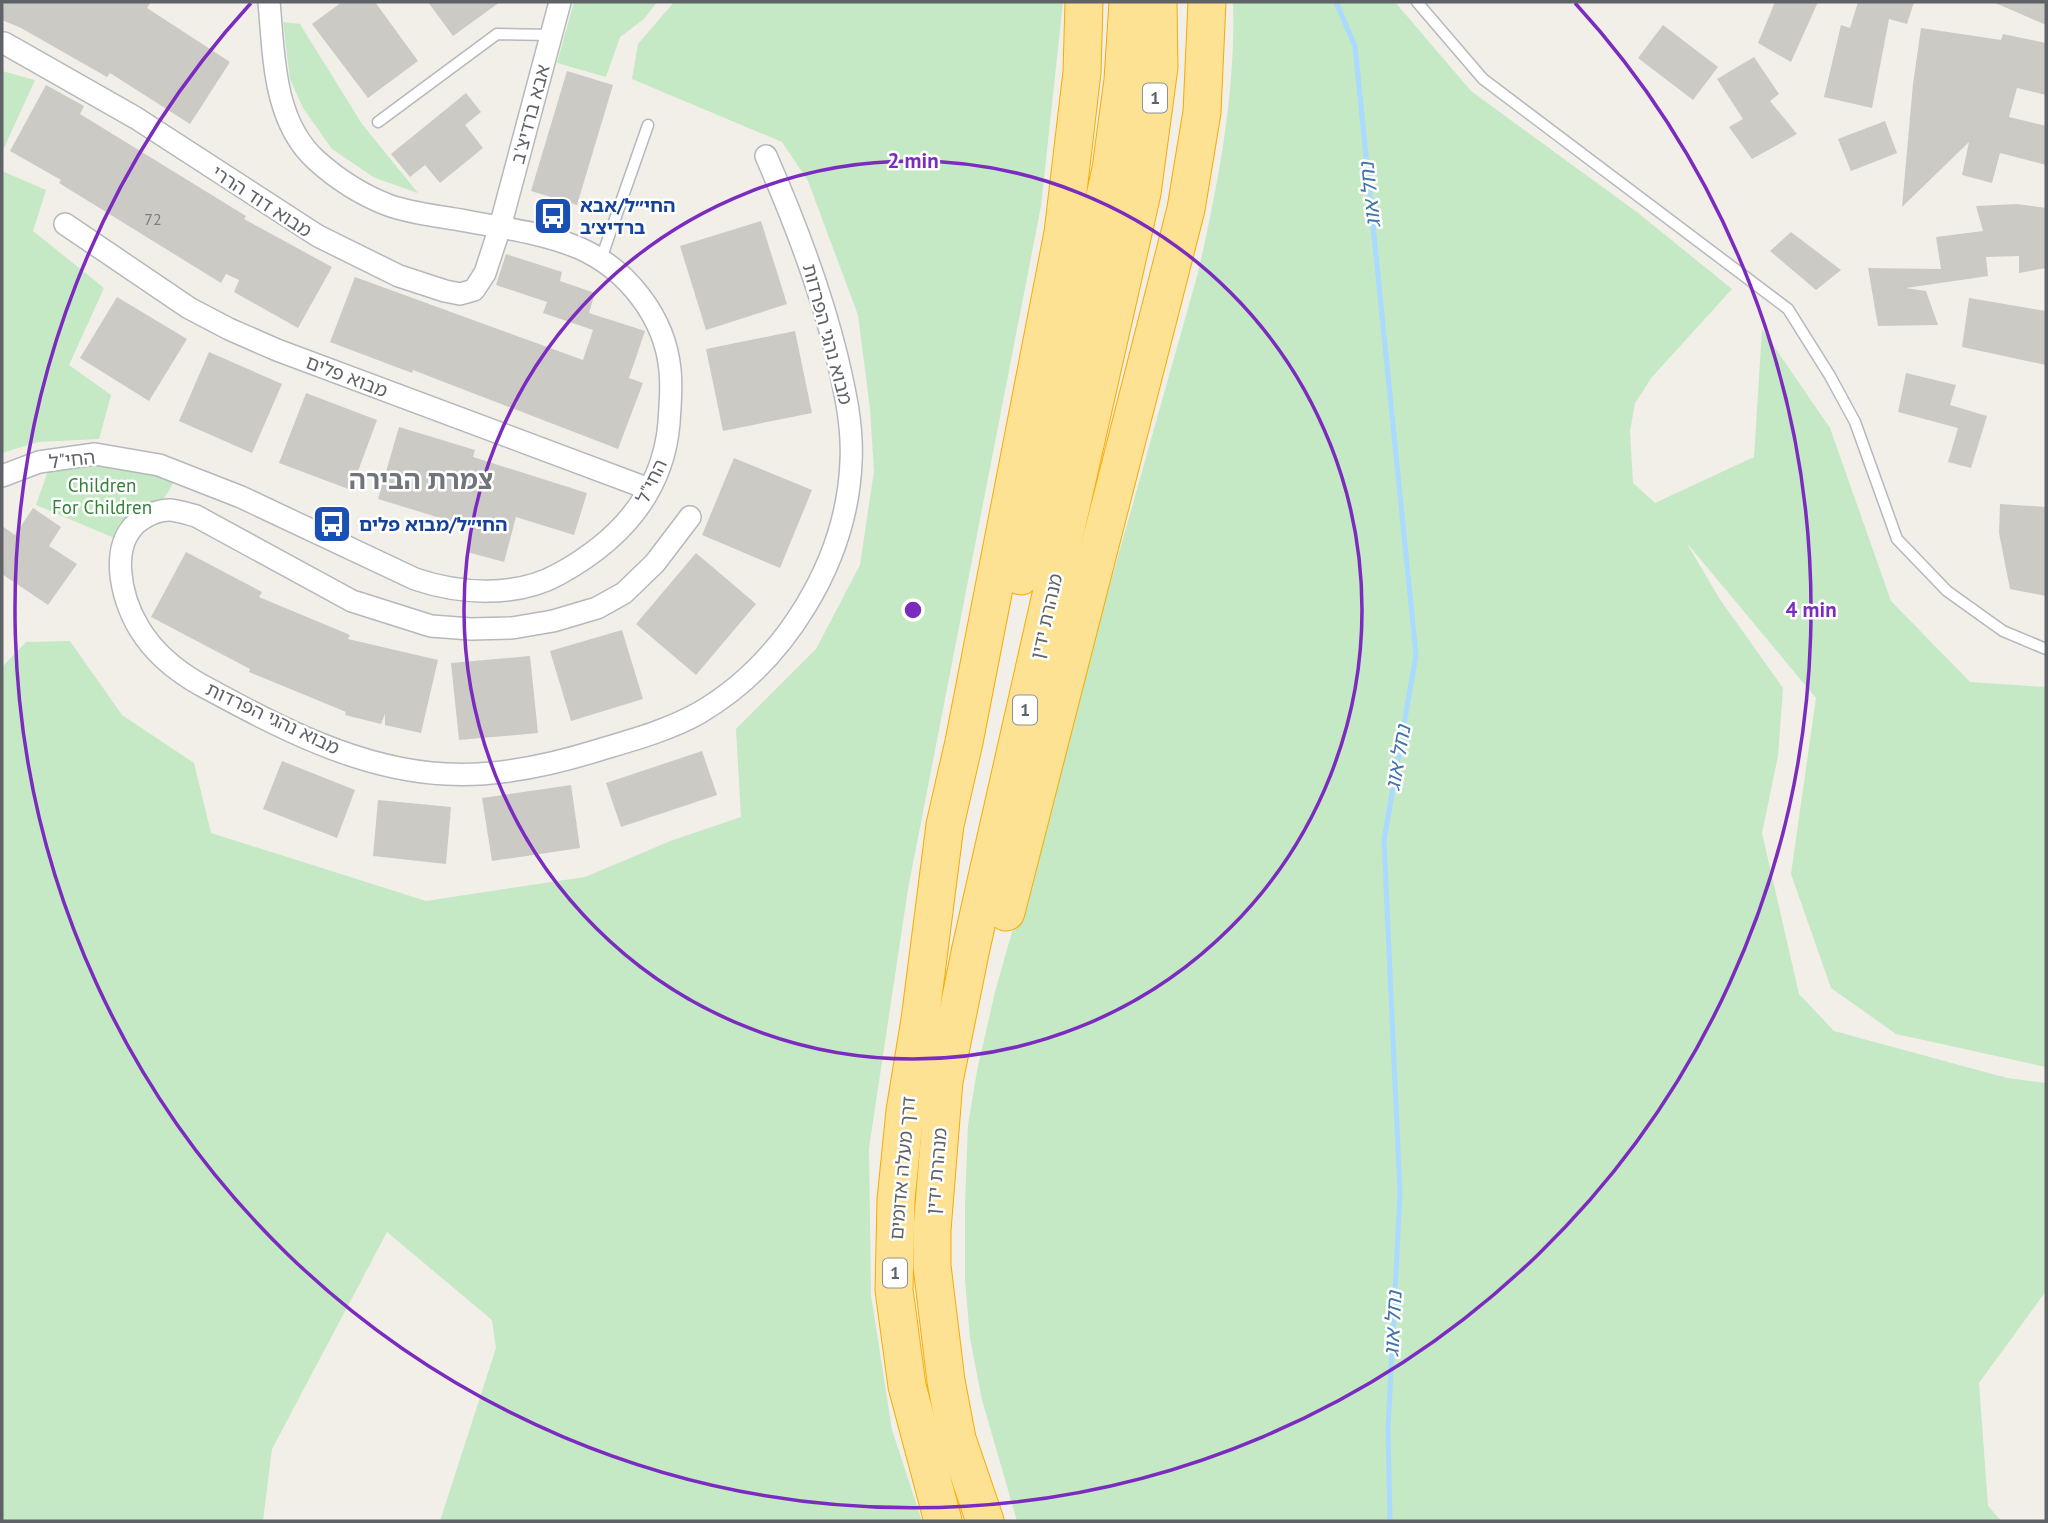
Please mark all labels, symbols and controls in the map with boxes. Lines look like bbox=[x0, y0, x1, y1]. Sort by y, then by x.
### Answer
street label: אבא ברדיצ'ב bbox=[505, 62, 555, 166]
road number: 1 bbox=[1143, 84, 1167, 113]
text: 2 min bbox=[887, 147, 939, 174]
water label: נחל אוג bbox=[1352, 159, 1386, 229]
street label: מבוא דוד הררי bbox=[207, 160, 317, 242]
place label: החי״ל/אבא ברדיצ׳ב bbox=[580, 193, 676, 239]
bus stop icon: החי״ל/אבא ברדיצ׳ב bbox=[532, 195, 574, 237]
house number: 72 bbox=[144, 209, 162, 229]
street label: מבוא נהגי הפרדות bbox=[798, 261, 858, 407]
street label: מבוא פלים bbox=[303, 349, 391, 403]
street label: החי"ל bbox=[48, 445, 96, 473]
street label: החי"ל bbox=[630, 455, 672, 507]
district label: צמרת הבירה bbox=[349, 463, 493, 496]
park label: Children For Children bbox=[52, 473, 152, 519]
bus stop icon: החי״ל/מבוא פלים bbox=[311, 503, 353, 545]
place label: החי״ל/מבוא פלים bbox=[359, 512, 508, 536]
street label: מנהרת ידין bbox=[1025, 571, 1067, 661]
text: 4 min bbox=[1785, 596, 1837, 623]
centre of rings bbox=[901, 598, 925, 622]
street label: מבוא נהגי הפרדות bbox=[202, 677, 344, 759]
road number: 1 bbox=[1013, 696, 1037, 724]
water label: נחל אוג bbox=[1378, 721, 1417, 793]
street label: דרך מעלה אדומים bbox=[884, 1095, 920, 1241]
street label: מנהרת ידין bbox=[920, 1127, 952, 1215]
road number: 1 bbox=[883, 1258, 907, 1288]
water label: נחל אוג bbox=[1377, 1288, 1408, 1358]

